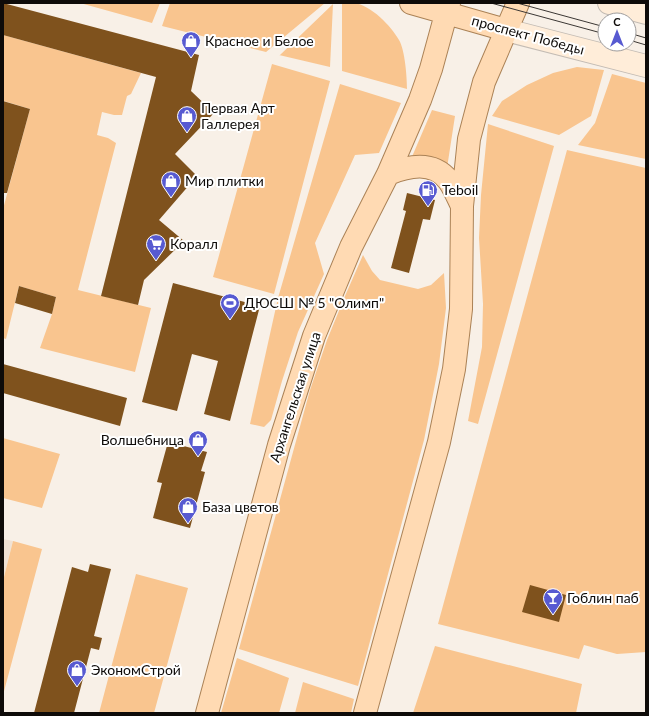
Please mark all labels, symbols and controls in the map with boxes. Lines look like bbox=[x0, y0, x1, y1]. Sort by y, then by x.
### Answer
street label: проспект Победы bbox=[470, 11, 586, 58]
north arrow bbox=[597, 12, 637, 52]
text: С bbox=[613, 15, 621, 28]
shop icon: Красное и Белое bbox=[180, 30, 202, 58]
place label: Красное и Белое bbox=[205, 32, 314, 49]
place label: Первая Арт Галлерея bbox=[201, 99, 275, 132]
shop icon: Первая Арт Галлерея bbox=[176, 105, 198, 133]
shop icon: Мир плитки bbox=[160, 170, 182, 198]
place label: Мир плитки bbox=[185, 172, 264, 189]
fuel station icon: Teboil bbox=[417, 179, 439, 207]
place label: Teboil bbox=[442, 181, 478, 198]
supermarket icon: Коралл bbox=[145, 233, 167, 261]
place label: Коралл bbox=[170, 235, 218, 252]
sports icon: ДЮСШ № 5 "Олимп" bbox=[219, 292, 241, 320]
place label: ДЮСШ № 5 "Олимп" bbox=[244, 294, 384, 311]
street label: Архангельская улица bbox=[265, 329, 324, 464]
shop icon: Волшебница bbox=[187, 429, 209, 457]
place label: Волшебница bbox=[101, 431, 184, 448]
shop icon: База цветов bbox=[177, 496, 199, 524]
place label: База цветов bbox=[202, 498, 279, 515]
bar icon: Гоблин паб bbox=[542, 587, 564, 615]
place label: Гоблин паб bbox=[567, 589, 639, 606]
shop icon: ЭкономСтрой bbox=[66, 659, 88, 687]
place label: ЭкономСтрой bbox=[91, 661, 181, 678]

